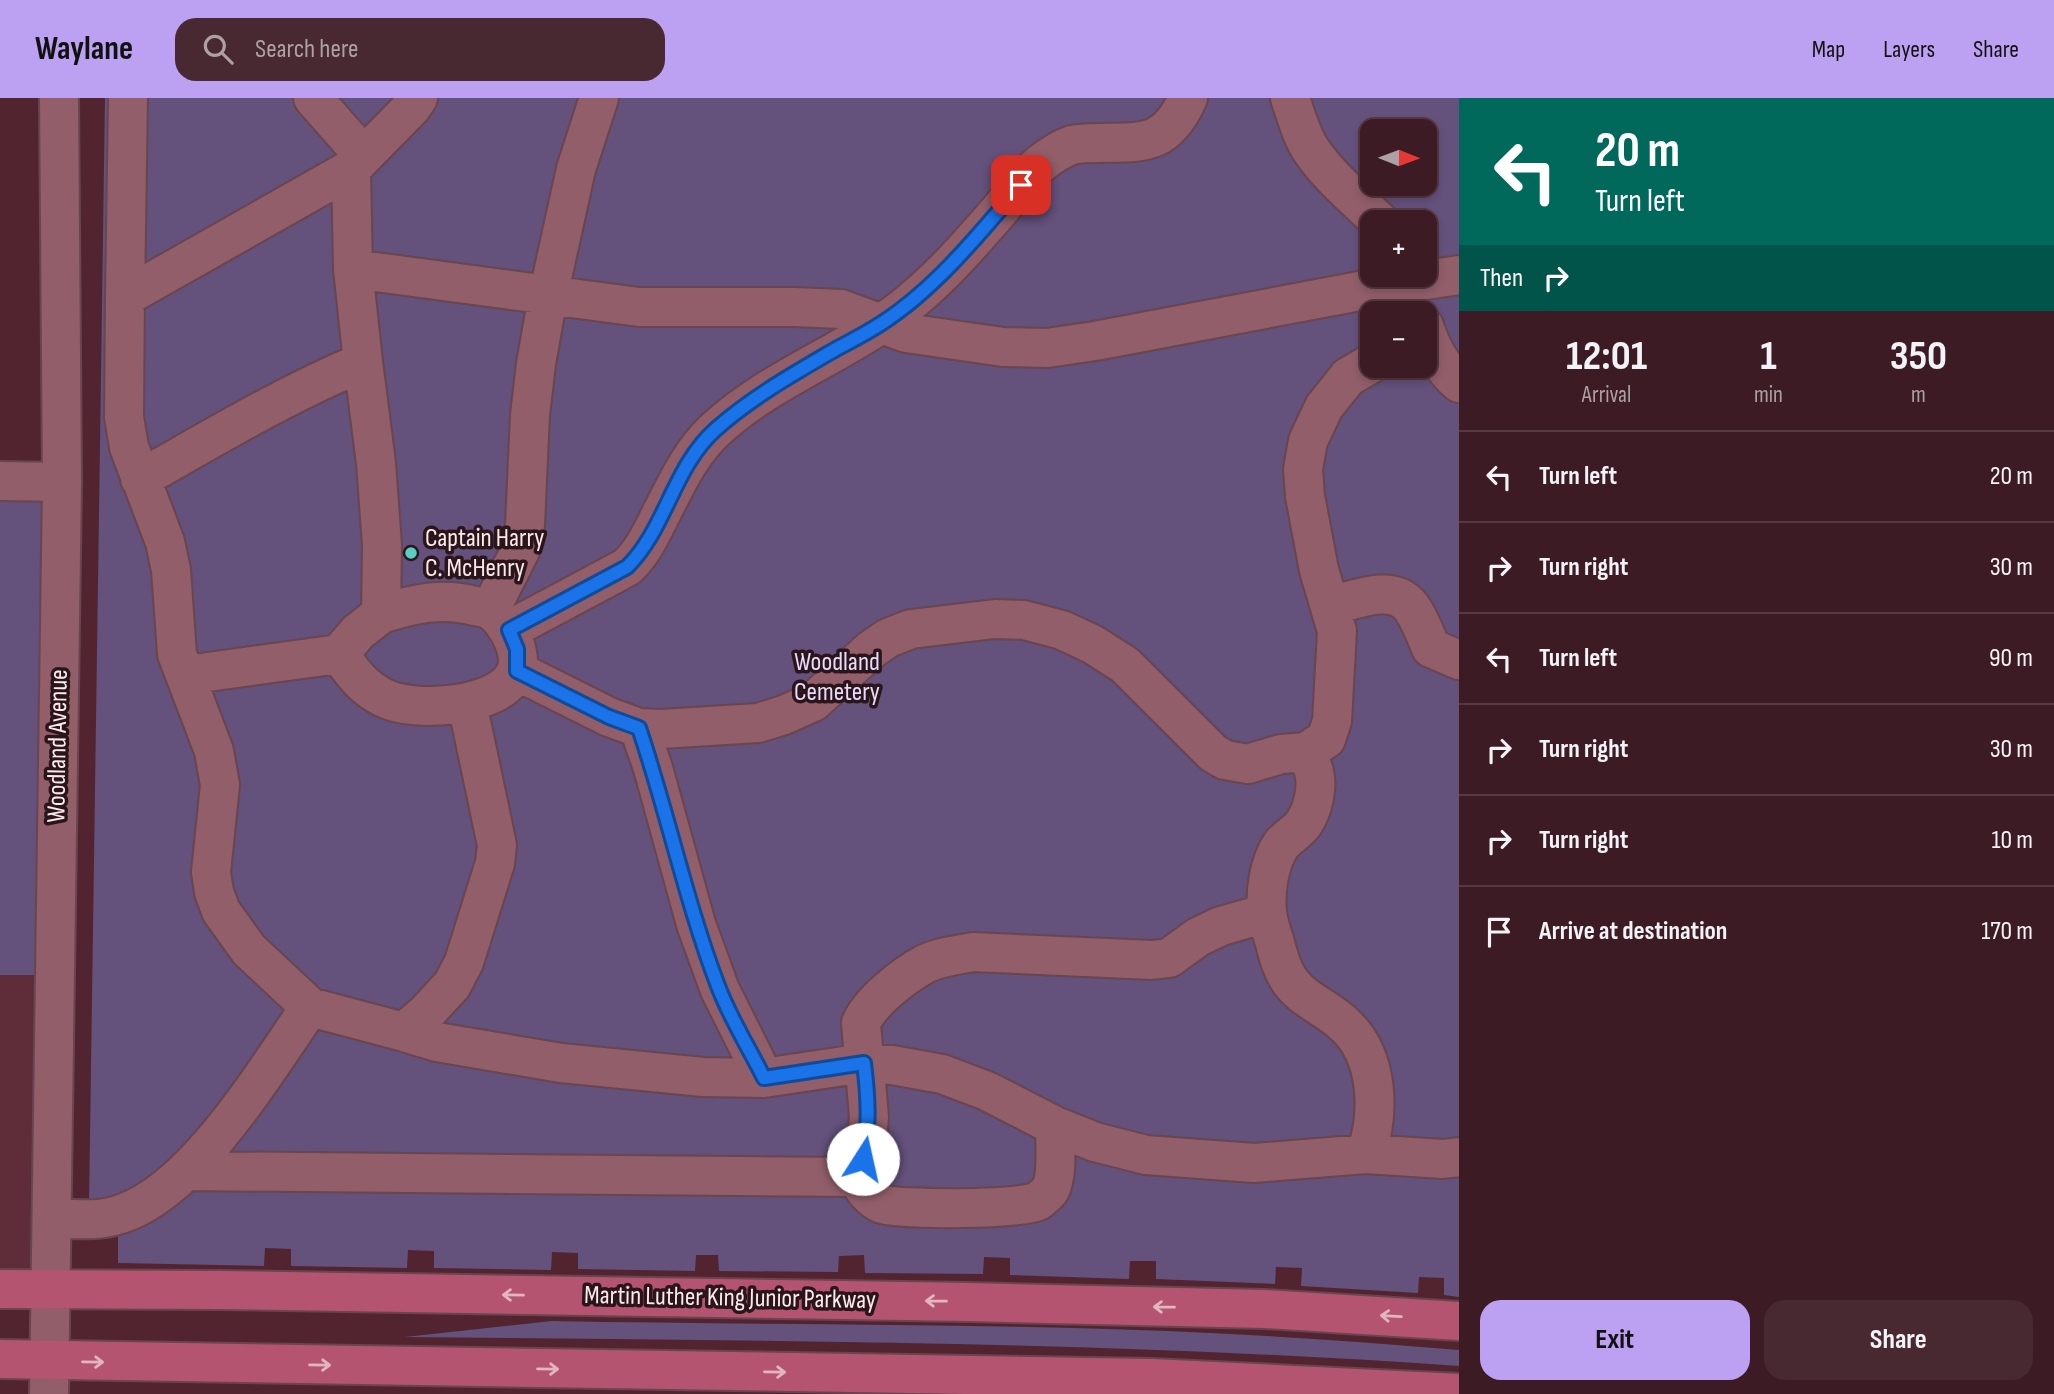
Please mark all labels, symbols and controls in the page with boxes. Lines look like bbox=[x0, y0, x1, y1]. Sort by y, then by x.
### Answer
search box bbox=[175, 18, 665, 81]
text: Waylane bbox=[35, 29, 133, 69]
icon: search bbox=[199, 30, 237, 68]
text: Search here bbox=[255, 34, 358, 65]
text: Map bbox=[1812, 35, 1845, 64]
text: Layers bbox=[1883, 35, 1935, 64]
text: Share bbox=[1973, 35, 2019, 64]
north arrow bbox=[1360, 119, 1437, 196]
map controls bbox=[1360, 119, 1437, 378]
text: 20 m bbox=[1595, 122, 1680, 181]
icon: left bbox=[1480, 126, 1571, 217]
pin bbox=[991, 155, 1051, 215]
icon: arrive bbox=[1002, 166, 1040, 204]
text: Turn left bbox=[1595, 182, 1685, 221]
button: + bbox=[1360, 210, 1437, 287]
icon: right bbox=[1537, 259, 1575, 297]
text: Then bbox=[1480, 263, 1523, 294]
button: − bbox=[1360, 301, 1437, 378]
text: 12:01 bbox=[1566, 331, 1647, 382]
text: 1 bbox=[1760, 331, 1777, 382]
text: 350 bbox=[1890, 331, 1947, 382]
text: Arrival bbox=[1582, 381, 1631, 409]
text: min bbox=[1754, 381, 1783, 409]
text: m bbox=[1911, 381, 1926, 409]
icon: left bbox=[1480, 458, 1518, 496]
text: Turn left bbox=[1539, 461, 1617, 492]
text: 20 m bbox=[1990, 461, 2033, 492]
place label: Captain Harry C. McHenry bbox=[425, 523, 544, 584]
marker: Captain Harry C. McHenry bbox=[403, 545, 419, 561]
icon: right bbox=[1480, 549, 1518, 587]
text: Turn right bbox=[1539, 552, 1628, 583]
text: 30 m bbox=[1990, 552, 2033, 583]
icon: left bbox=[1480, 640, 1518, 678]
text: Turn left bbox=[1539, 643, 1617, 674]
text: 90 m bbox=[1989, 643, 2033, 674]
park label: Woodland Cemetery bbox=[794, 647, 880, 708]
street label: Woodland Avenue bbox=[41, 669, 75, 823]
icon: right bbox=[1480, 731, 1518, 769]
text: Turn right bbox=[1539, 734, 1628, 765]
text: 30 m bbox=[1990, 734, 2033, 765]
icon: right bbox=[1480, 822, 1518, 860]
text: Turn right bbox=[1539, 825, 1628, 856]
text: 10 m bbox=[1991, 825, 2033, 856]
icon: arrive bbox=[1480, 913, 1518, 951]
text: Arrive at destination bbox=[1539, 916, 1727, 947]
text: 170 m bbox=[1981, 916, 2033, 947]
position arrow bbox=[826, 1122, 900, 1196]
street label: Martin Luther King Junior Parkway bbox=[584, 1280, 876, 1316]
one-way arrow bbox=[502, 1288, 525, 1302]
one-way arrow bbox=[925, 1295, 948, 1308]
one-way arrow bbox=[1152, 1300, 1175, 1314]
button: Exit bbox=[1480, 1300, 1750, 1380]
button: Share bbox=[1764, 1300, 2033, 1380]
one-way arrow bbox=[1380, 1310, 1403, 1323]
one-way arrow bbox=[81, 1355, 104, 1368]
one-way arrow bbox=[308, 1358, 331, 1372]
one-way arrow bbox=[536, 1362, 559, 1375]
one-way arrow bbox=[763, 1365, 786, 1379]

